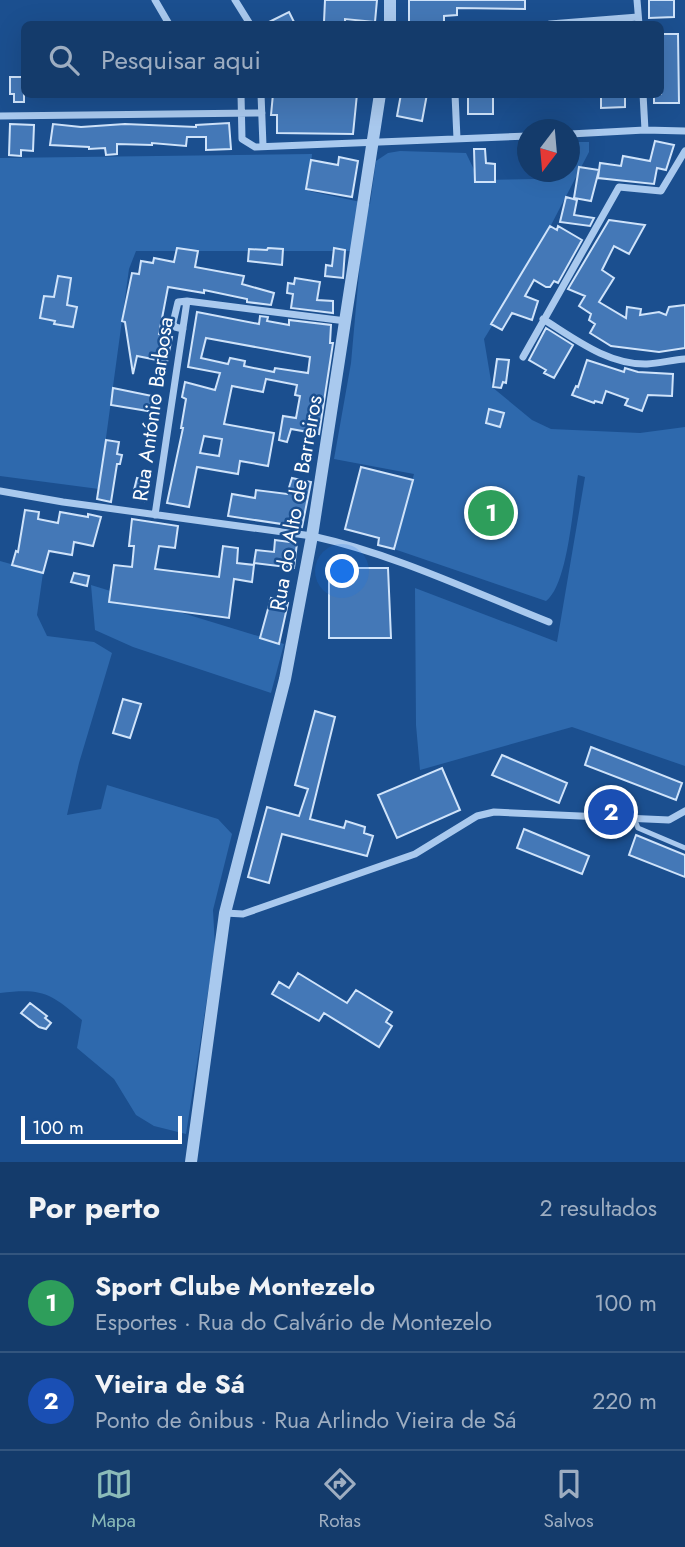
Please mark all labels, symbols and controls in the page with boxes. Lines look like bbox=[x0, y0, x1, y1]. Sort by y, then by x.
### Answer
search box bbox=[21, 21, 664, 98]
icon: search bbox=[45, 41, 83, 79]
text: Pesquisar aqui bbox=[101, 41, 261, 79]
north arrow bbox=[517, 119, 580, 182]
street label: Rua António Barbosa bbox=[125, 315, 181, 503]
street label: Rua do Alto de Barreiros bbox=[262, 393, 330, 613]
pin: 1 bbox=[468, 487, 514, 539]
your location bbox=[325, 554, 359, 588]
pin: 2 bbox=[588, 786, 634, 838]
scale bar bbox=[21, 1113, 182, 1145]
text: 100 m bbox=[32, 1114, 84, 1141]
text: Por perto bbox=[28, 1186, 160, 1229]
text: 2 resultados bbox=[539, 1191, 657, 1225]
text: Sport Clube Montezelo bbox=[95, 1267, 375, 1305]
text: 1 bbox=[45, 1286, 57, 1320]
text: 100 m bbox=[594, 1286, 657, 1320]
text: Esportes · Rua do Calvário de Montezelo bbox=[95, 1305, 492, 1339]
text: Vieira de Sá bbox=[95, 1365, 245, 1403]
text: 2 bbox=[43, 1384, 59, 1418]
text: 220 m bbox=[592, 1384, 657, 1418]
text: Ponto de ônibus · Rua Arlindo Vieira de Sá bbox=[95, 1403, 517, 1437]
tab: Mapa bbox=[91, 1465, 136, 1534]
tab: Rotas bbox=[319, 1465, 361, 1534]
tab: Salvos bbox=[544, 1465, 594, 1534]

